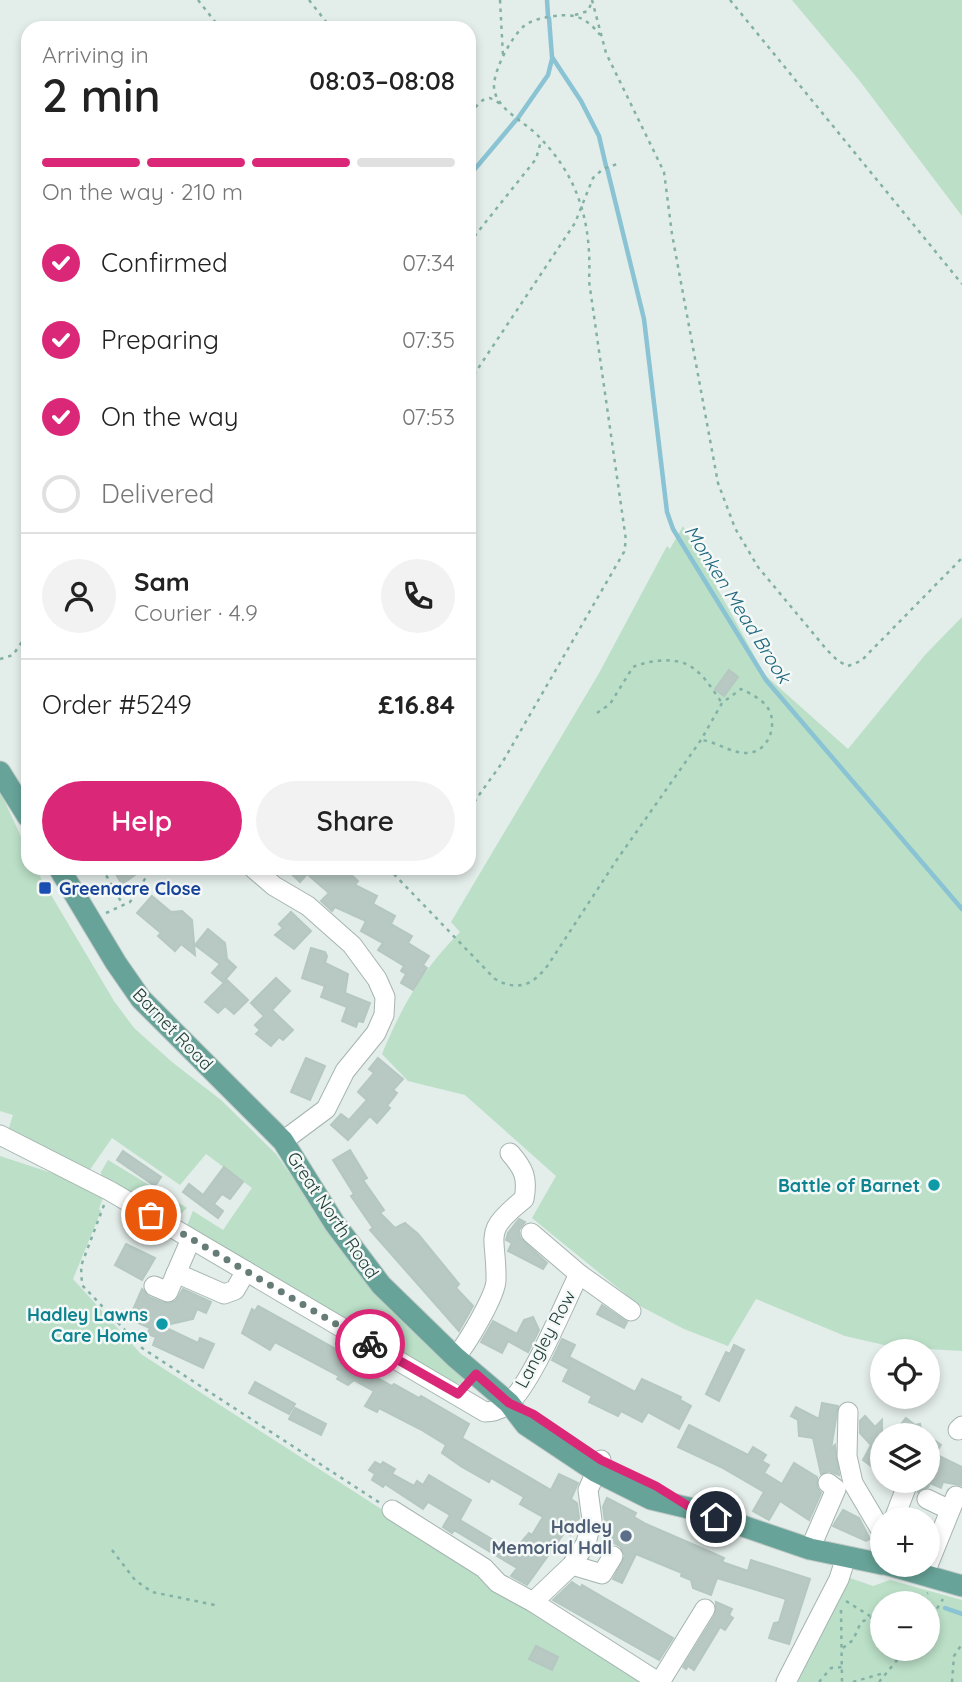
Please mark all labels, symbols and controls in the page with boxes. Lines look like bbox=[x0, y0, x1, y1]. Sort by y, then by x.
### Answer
text: Arriving in bbox=[42, 40, 149, 69]
text: 08:03–08:08 bbox=[309, 64, 455, 97]
text: 2 min bbox=[42, 66, 161, 124]
text: On the way · 210 m bbox=[42, 177, 243, 206]
icon: check bbox=[42, 244, 80, 282]
text: Confirmed bbox=[101, 246, 228, 279]
text: 07:34 bbox=[402, 248, 455, 277]
icon: check bbox=[42, 321, 80, 359]
text: Preparing bbox=[101, 323, 219, 356]
text: 07:35 bbox=[402, 325, 455, 354]
icon: check bbox=[42, 398, 80, 436]
text: On the way bbox=[101, 400, 239, 433]
text: 07:53 bbox=[402, 402, 455, 431]
text: Delivered bbox=[101, 477, 214, 510]
water label: Monken Mead Brook bbox=[680, 520, 797, 689]
button: person bbox=[42, 559, 116, 633]
button: phone bbox=[381, 559, 455, 633]
text: Sam bbox=[134, 565, 190, 598]
text: Courier · 4.9 bbox=[134, 598, 258, 627]
text: Order #5249 bbox=[42, 688, 192, 721]
text: £16.84 bbox=[378, 688, 455, 721]
button: Help bbox=[42, 781, 242, 861]
button: Share bbox=[256, 781, 455, 861]
place label: Greenacre Close bbox=[59, 877, 201, 900]
marker: Greenacre Close bbox=[37, 880, 53, 896]
street label: Barnet Road bbox=[128, 983, 218, 1075]
street label: Great North Road bbox=[282, 1147, 384, 1283]
place label: Battle of Barnet bbox=[778, 1174, 920, 1197]
marker: Battle of Barnet bbox=[926, 1177, 942, 1193]
pin bbox=[121, 1185, 181, 1245]
icon: bag bbox=[132, 1196, 170, 1234]
street label: Langley Row bbox=[510, 1286, 580, 1392]
place label: Hadley Lawns Care Home bbox=[27, 1303, 148, 1347]
courier bbox=[335, 1309, 405, 1379]
marker: Hadley Lawns Care Home bbox=[154, 1316, 170, 1332]
icon: bike bbox=[351, 1325, 389, 1363]
map controls bbox=[870, 1339, 940, 1661]
button: locate bbox=[870, 1339, 940, 1409]
button: layers bbox=[870, 1423, 940, 1493]
pin bbox=[686, 1487, 746, 1547]
icon: home bbox=[697, 1498, 735, 1536]
button: + bbox=[870, 1507, 940, 1577]
place label: Hadley Memorial Hall bbox=[492, 1515, 612, 1559]
marker: Hadley Memorial Hall bbox=[618, 1528, 634, 1544]
button: − bbox=[870, 1591, 940, 1661]

